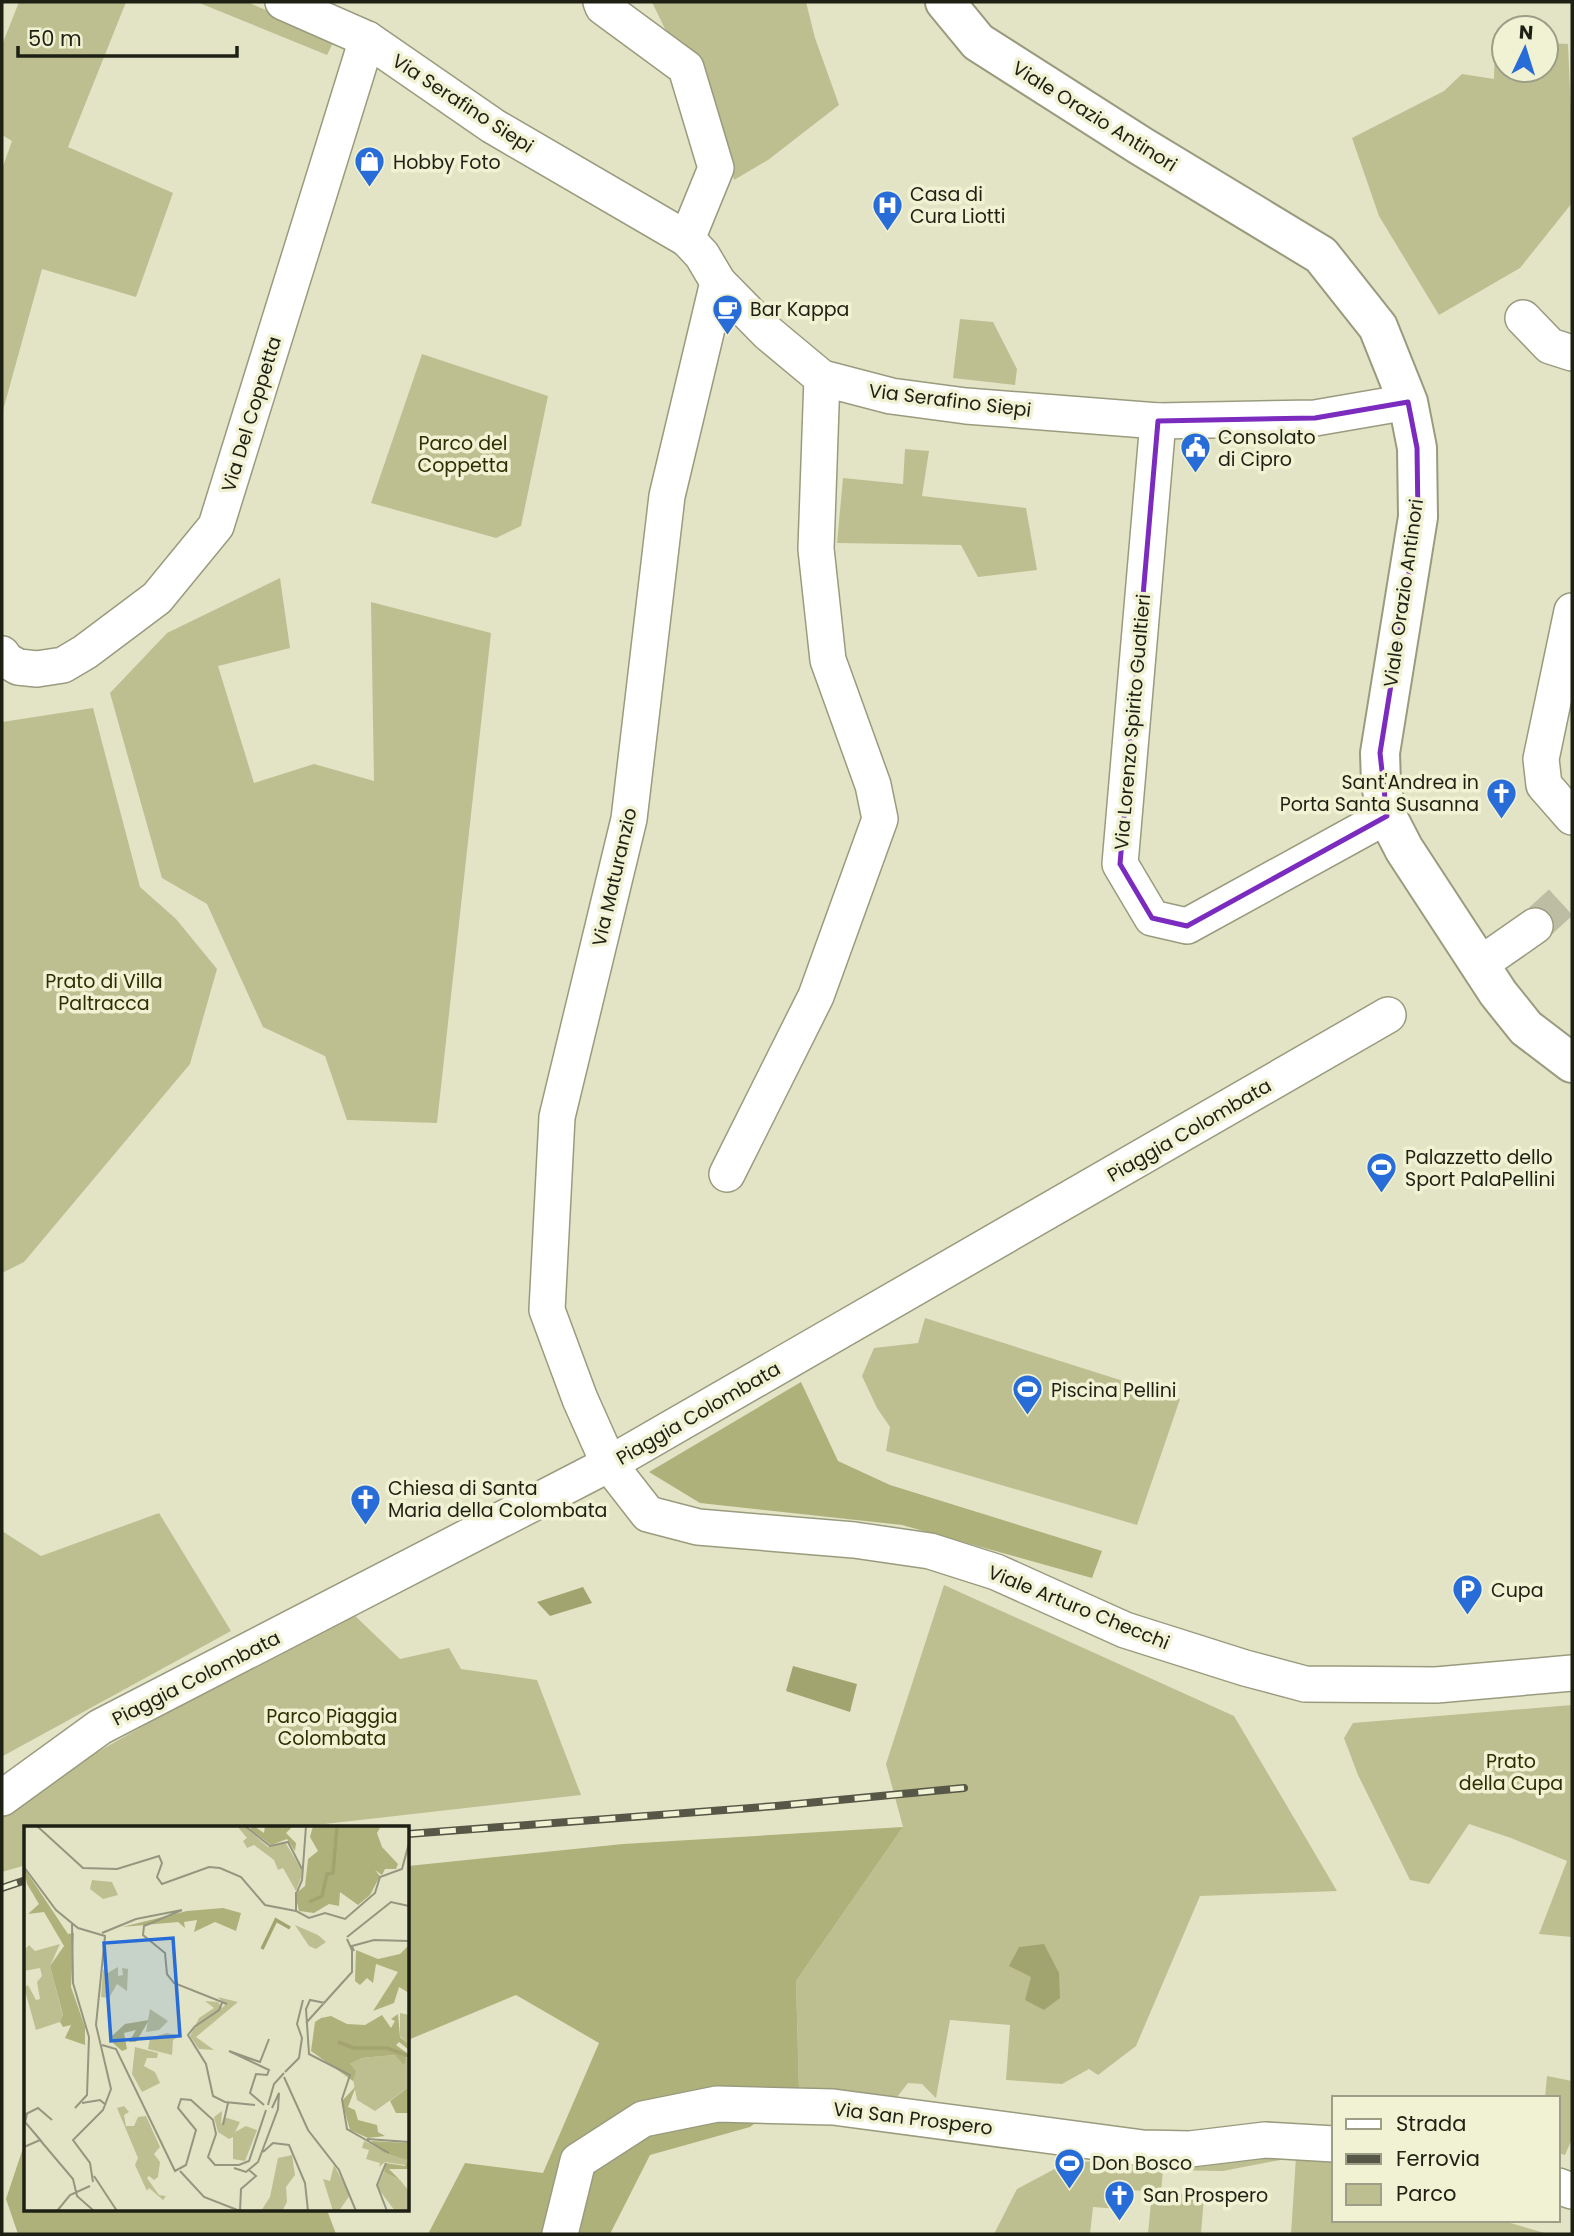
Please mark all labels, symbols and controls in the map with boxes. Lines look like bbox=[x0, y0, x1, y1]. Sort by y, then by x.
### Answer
scale bar bbox=[18, 14, 236, 58]
north arrow bbox=[1490, 14, 1560, 84]
text: N bbox=[1518, 19, 1534, 47]
text: 50 m bbox=[28, 24, 82, 53]
street label: Via Serafino Siepi bbox=[387, 48, 539, 159]
street label: Viale Orazio Antinori bbox=[1007, 55, 1182, 178]
shop icon: Hobby Foto bbox=[353, 145, 387, 189]
place label: Hobby Foto bbox=[393, 149, 501, 176]
place label: Casa di Cura Liotti bbox=[910, 181, 1005, 230]
hospital icon: Casa di Cura Liotti bbox=[870, 188, 904, 232]
cafe icon: Bar Kappa bbox=[710, 292, 744, 336]
place label: Bar Kappa bbox=[750, 296, 849, 323]
street label: Via Del Coppetta bbox=[215, 333, 288, 495]
street label: Via Serafino Siepi bbox=[867, 377, 1033, 424]
place label: Consolato di Cipro bbox=[1218, 424, 1316, 473]
park label: Parco del Coppetta bbox=[418, 430, 508, 479]
public building icon: Consolato di Cipro bbox=[1178, 431, 1212, 475]
street label: Viale Orazio Antinori bbox=[1377, 497, 1430, 689]
street label: Via Lorenzo Spirito Gualtieri bbox=[1108, 593, 1157, 851]
place label: Sant'Andrea in Porta Santa Susanna bbox=[1280, 769, 1479, 818]
church icon: Sant'Andrea in Porta Santa Susanna bbox=[1485, 776, 1519, 820]
street label: Via Maturanzio bbox=[585, 805, 644, 949]
park label: Prato di Villa Paltracca bbox=[45, 968, 163, 1017]
street label: Piaggia Colombata bbox=[1102, 1072, 1276, 1188]
place label: Palazzetto dello Sport PalaPellini bbox=[1405, 1144, 1555, 1193]
sports icon: Palazzetto dello Sport PalaPellini bbox=[1365, 1151, 1399, 1195]
street label: Piaggia Colombata bbox=[611, 1355, 785, 1471]
sports icon: Piscina Pellini bbox=[1011, 1373, 1045, 1417]
place label: Piscina Pellini bbox=[1051, 1377, 1177, 1404]
place label: Chiesa di Santa Maria della Colombata bbox=[388, 1475, 607, 1524]
church icon: Chiesa di Santa Maria della Colombata bbox=[348, 1482, 382, 1526]
street label: Viale Arturo Checchi bbox=[984, 1559, 1174, 1656]
parking icon: Cupa bbox=[1451, 1573, 1485, 1617]
place label: Cupa bbox=[1491, 1577, 1544, 1604]
street label: Piaggia Colombata bbox=[107, 1624, 285, 1733]
park label: Parco Piaggia Colombata bbox=[266, 1703, 398, 1752]
park label: Prato della Cupa bbox=[1459, 1748, 1563, 1797]
inset map bbox=[24, 1826, 410, 2212]
street label: Via San Prospero bbox=[832, 2095, 994, 2142]
legend bbox=[1332, 2096, 1560, 2222]
text: Strada bbox=[1396, 2109, 1466, 2138]
text: Ferrovia bbox=[1396, 2144, 1480, 2173]
sports icon: Don Bosco bbox=[1052, 2146, 1086, 2190]
place label: Don Bosco bbox=[1092, 2150, 1192, 2177]
church icon: San Prospero bbox=[1103, 2178, 1137, 2222]
text: Parco bbox=[1396, 2179, 1456, 2208]
place label: San Prospero bbox=[1143, 2182, 1268, 2209]

